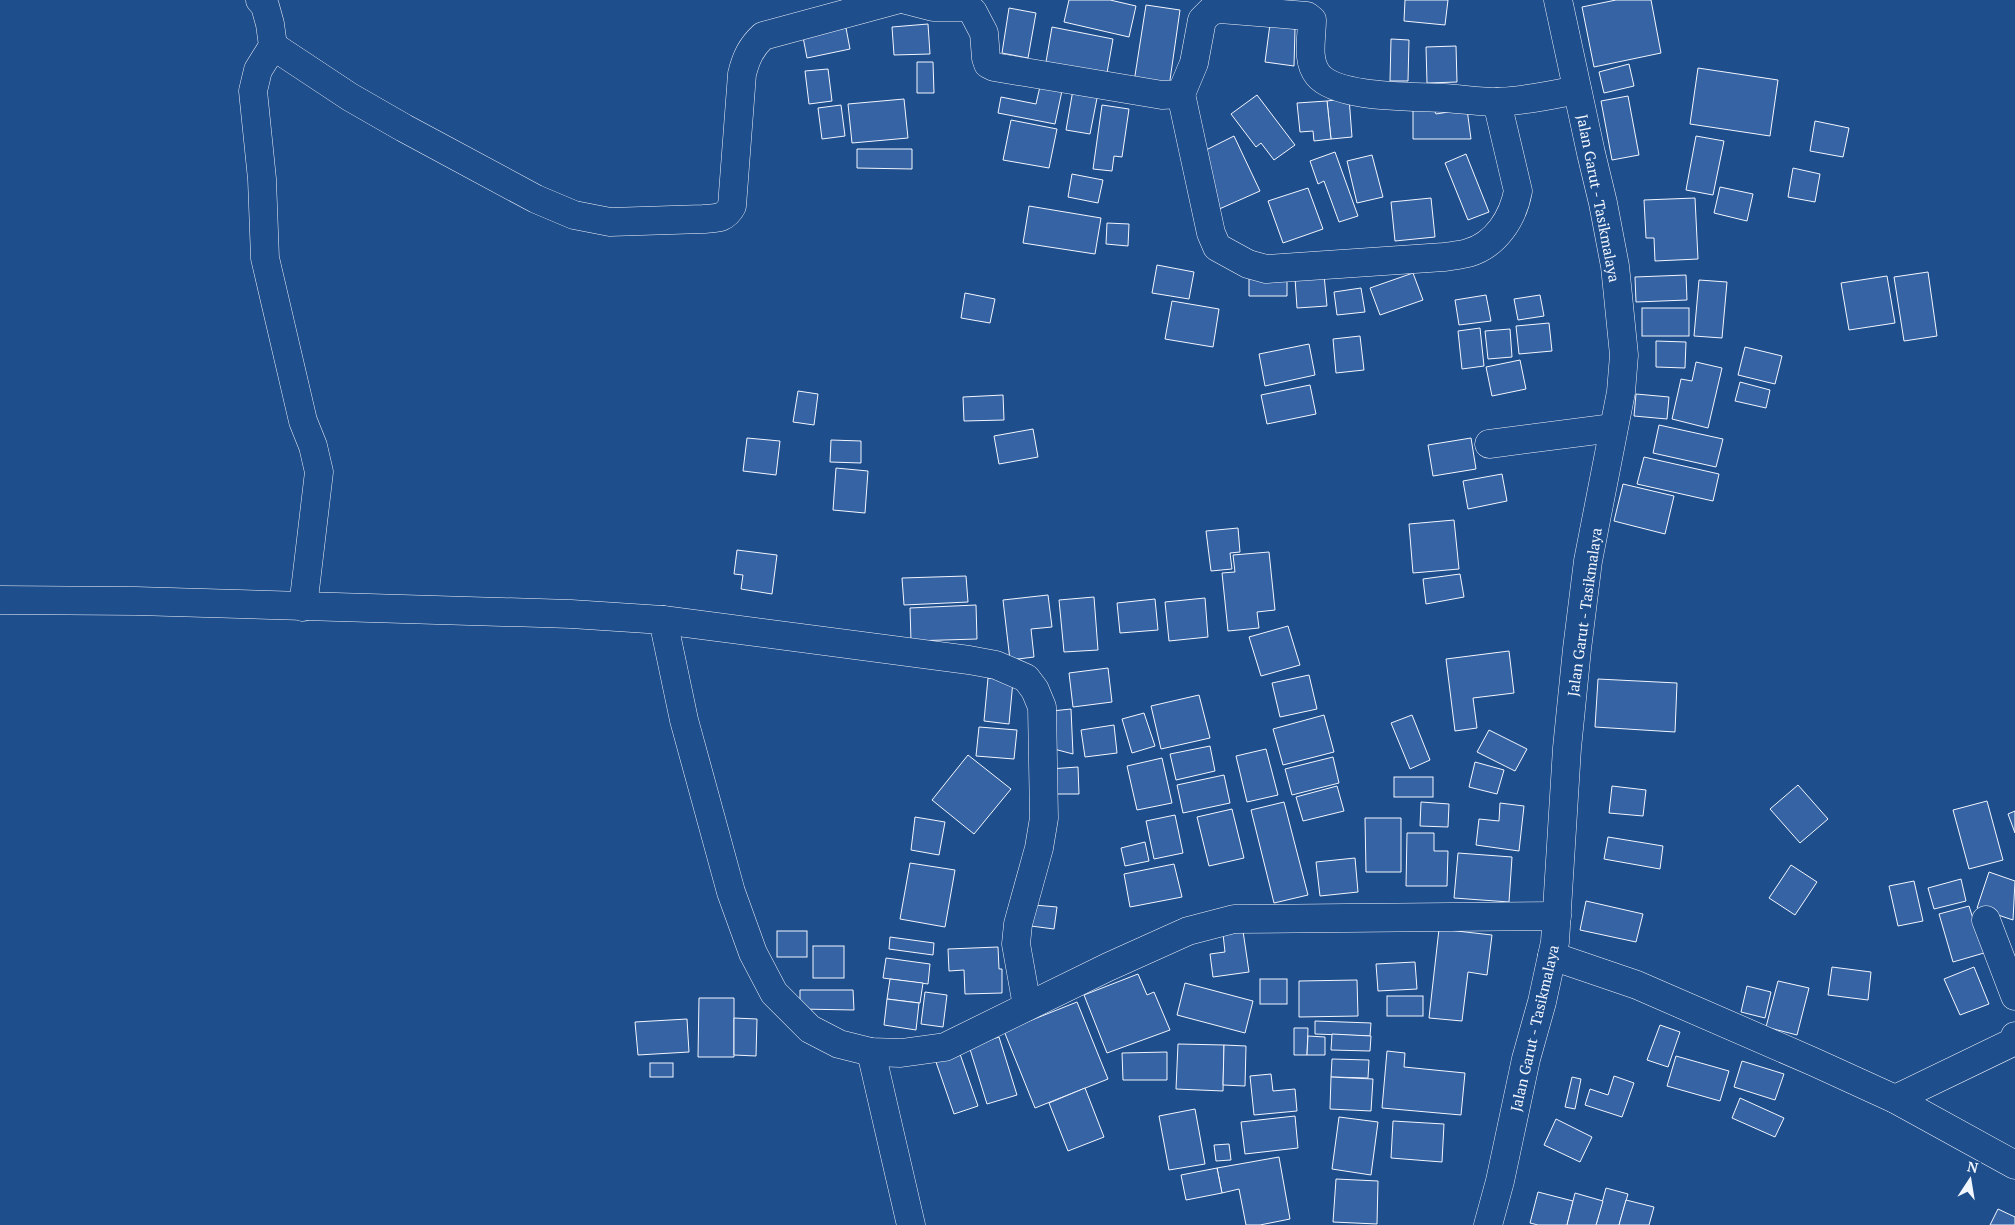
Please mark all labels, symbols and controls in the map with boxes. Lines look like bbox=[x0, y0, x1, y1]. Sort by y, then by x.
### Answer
street label: Jalan Garut - Tasikmalaya bbox=[1573, 112, 1625, 284]
street label: Jalan Garut - Tasikmalaya bbox=[1562, 526, 1606, 698]
street label: Jalan Garut - Tasikmalaya bbox=[1505, 942, 1563, 1113]
north arrow bbox=[1945, 1155, 1995, 1205]
text: N bbox=[1966, 1156, 1980, 1177]

